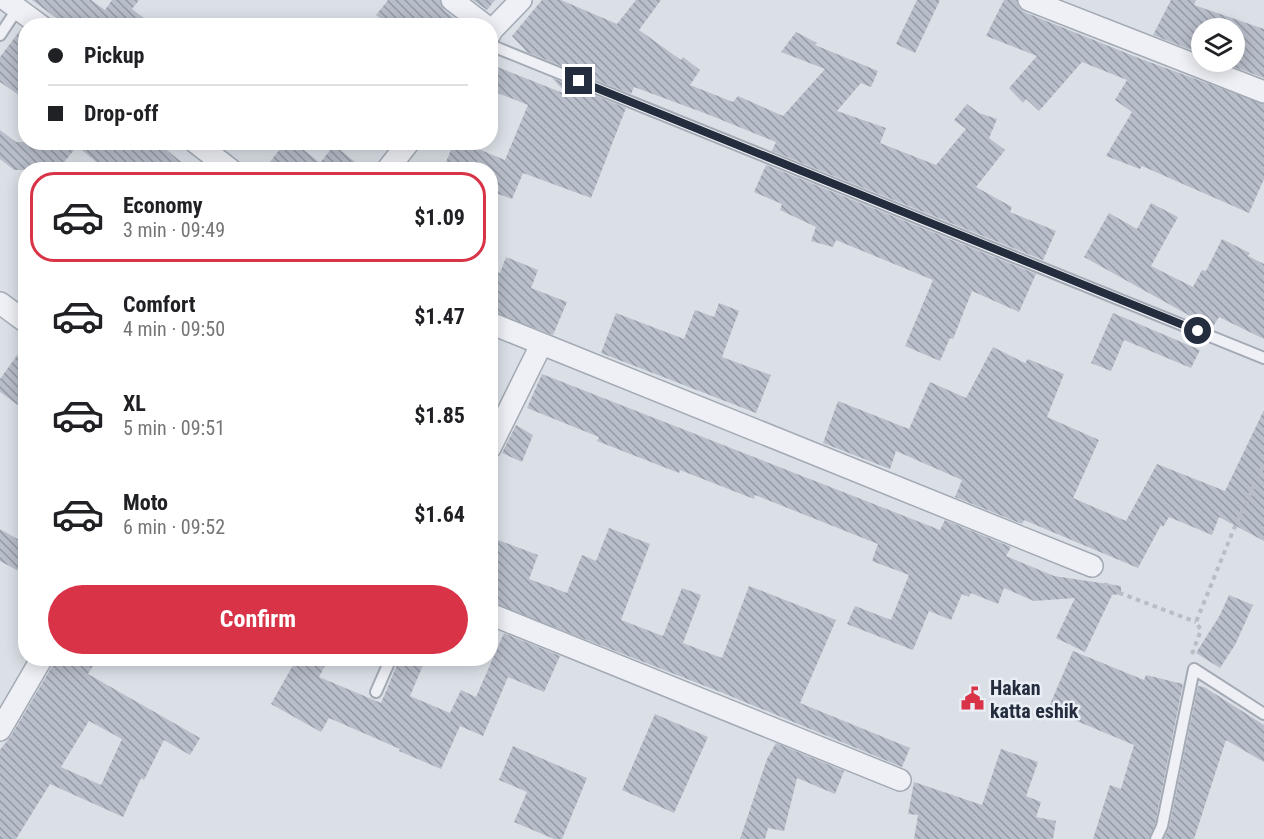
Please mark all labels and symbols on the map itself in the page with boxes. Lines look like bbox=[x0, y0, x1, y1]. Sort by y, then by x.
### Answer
route end bbox=[565, 67, 592, 94]
route start bbox=[1184, 317, 1211, 344]
place label: Hakan katta eshik bbox=[990, 676, 1079, 723]
public building icon: Hakan katta eshik bbox=[959, 686, 985, 712]

